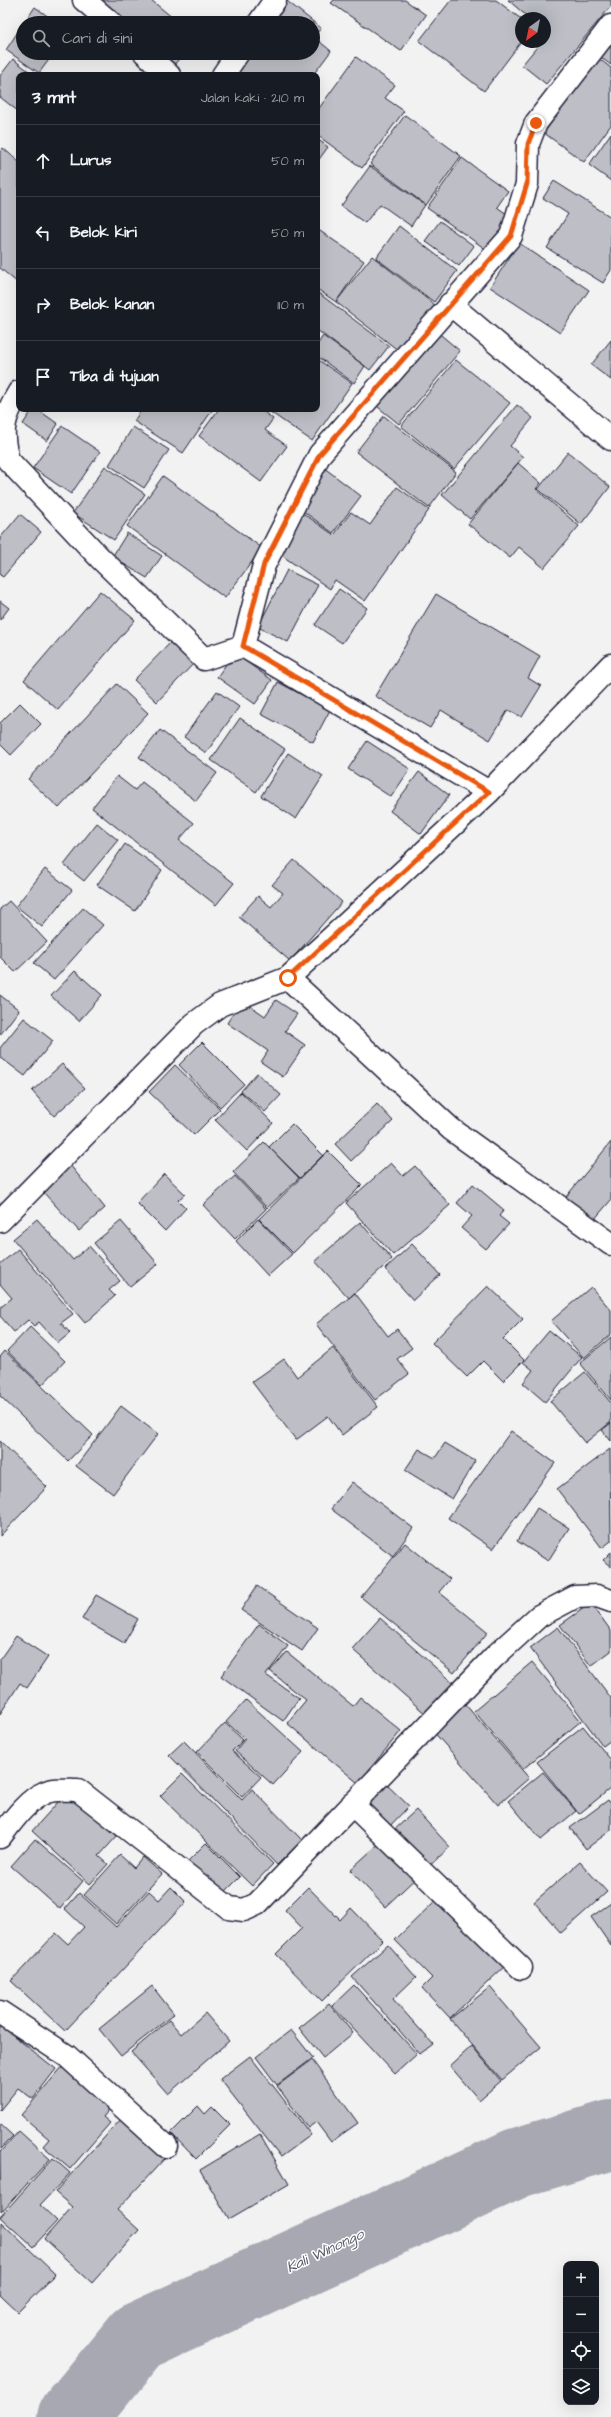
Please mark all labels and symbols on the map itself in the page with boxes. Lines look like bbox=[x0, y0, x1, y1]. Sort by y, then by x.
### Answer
north arrow bbox=[515, 12, 551, 48]
route end bbox=[527, 114, 545, 132]
route start bbox=[279, 969, 297, 987]
water label: Kali Winongo bbox=[283, 2223, 369, 2279]

